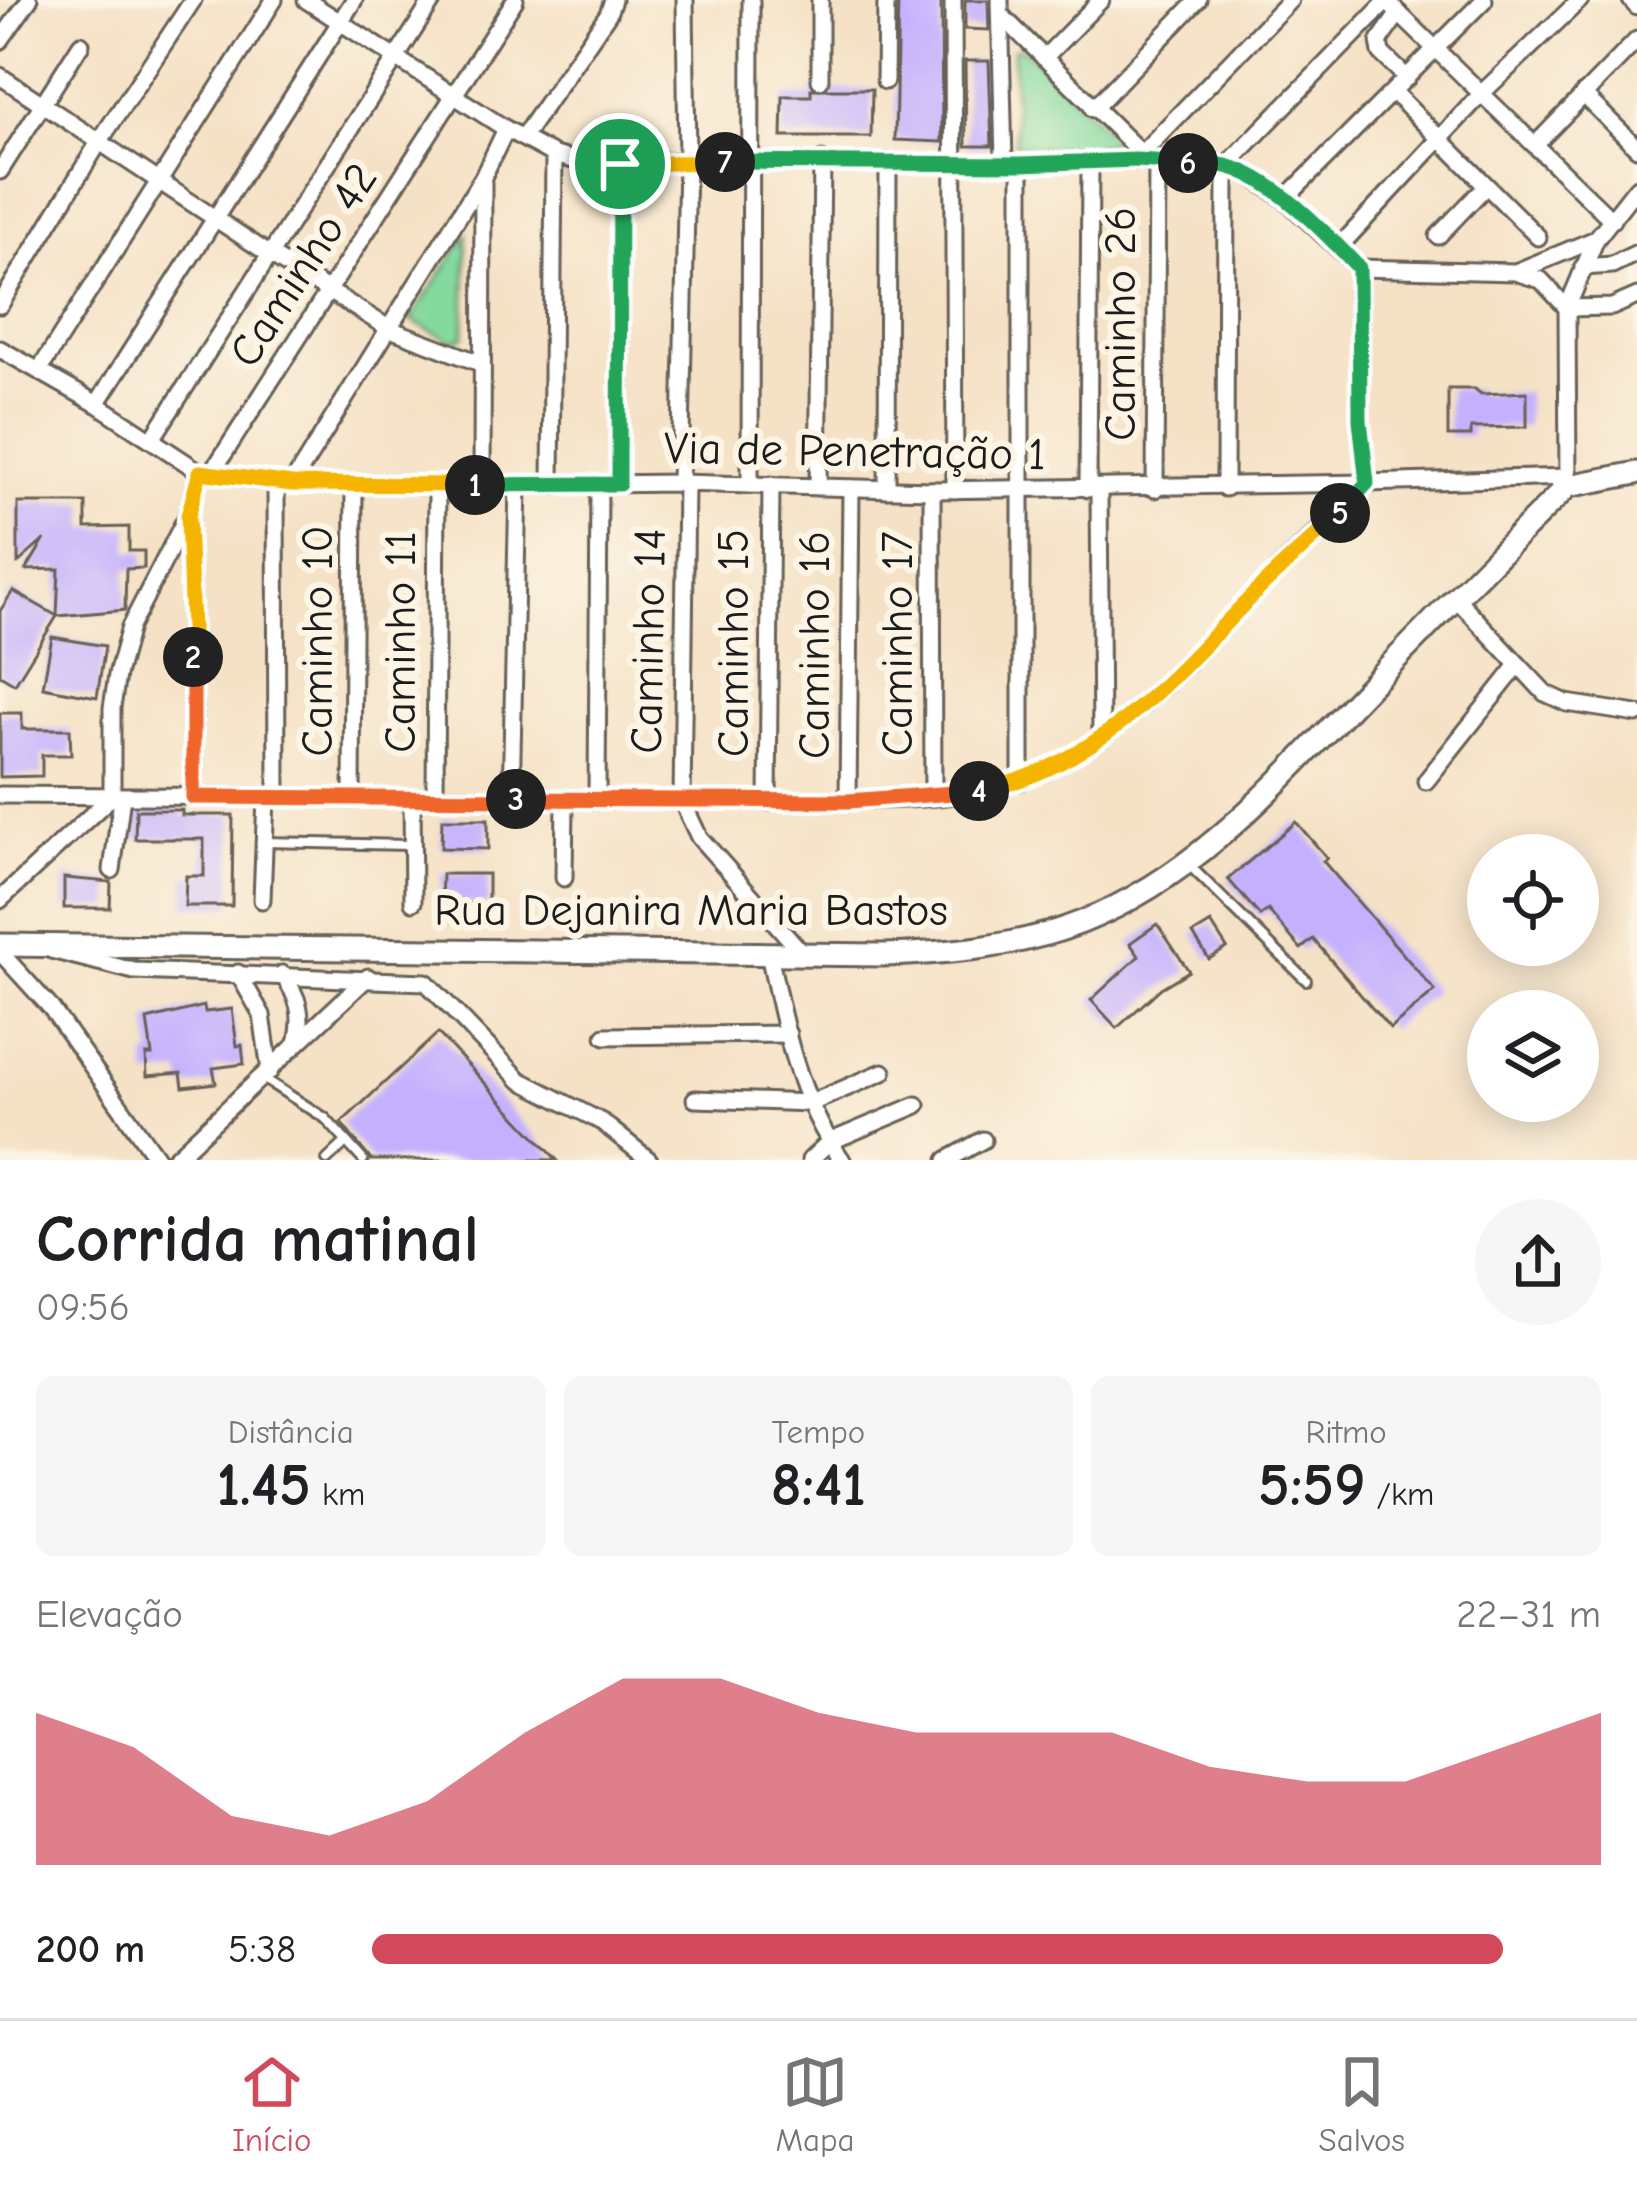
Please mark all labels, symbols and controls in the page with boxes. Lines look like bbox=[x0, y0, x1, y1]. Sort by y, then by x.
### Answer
pin bbox=[569, 113, 671, 215]
icon: arrive bbox=[587, 131, 653, 197]
pin: 7 bbox=[695, 132, 755, 192]
pin: 6 bbox=[1158, 133, 1218, 193]
text: 7 bbox=[718, 143, 732, 181]
text: 6 bbox=[1179, 144, 1197, 182]
street label: Caminho 42 bbox=[218, 154, 388, 376]
street label: Caminho 26 bbox=[1094, 207, 1146, 441]
street label: Via de Penetração 1 bbox=[664, 422, 1046, 480]
pin: 1 bbox=[445, 455, 505, 515]
text: 1 bbox=[469, 466, 481, 504]
pin: 5 bbox=[1310, 483, 1370, 543]
text: 5 bbox=[1331, 494, 1349, 532]
street label: Caminho 10 bbox=[291, 525, 343, 757]
street label: Caminho 14 bbox=[620, 528, 676, 754]
street label: Caminho 15 bbox=[707, 529, 759, 757]
street label: Caminho 11 bbox=[374, 531, 426, 753]
street label: Caminho 16 bbox=[788, 531, 840, 759]
street label: Caminho 17 bbox=[871, 531, 923, 757]
pin: 2 bbox=[163, 627, 223, 687]
text: 2 bbox=[185, 638, 201, 676]
pin: 4 bbox=[949, 761, 1009, 821]
pin: 3 bbox=[486, 769, 546, 829]
text: 4 bbox=[971, 772, 987, 810]
text: 3 bbox=[508, 780, 524, 818]
map controls bbox=[1467, 834, 1599, 1122]
button: locate bbox=[1467, 834, 1599, 966]
street label: Rua Dejanira Maria Bastos bbox=[434, 884, 948, 936]
button: layers bbox=[1467, 990, 1599, 1122]
button: share bbox=[1475, 1199, 1601, 1325]
text: Corrida matinal bbox=[36, 1202, 479, 1278]
text: 09:56 bbox=[36, 1285, 130, 1330]
text: Distância bbox=[228, 1413, 354, 1451]
text: Tempo bbox=[772, 1413, 865, 1451]
text: Ritmo bbox=[1305, 1413, 1387, 1451]
text: 1.45 bbox=[216, 1451, 311, 1520]
text: 8:41 bbox=[771, 1451, 866, 1520]
text: 5:59 bbox=[1258, 1451, 1366, 1520]
text: km bbox=[311, 1475, 365, 1513]
text: /km bbox=[1366, 1475, 1434, 1513]
text: Elevação bbox=[36, 1592, 183, 1637]
text: 22–31 m bbox=[1456, 1592, 1601, 1637]
text: 200 m bbox=[36, 1927, 145, 1972]
text: 5:38 bbox=[228, 1927, 296, 1972]
tab: Início bbox=[232, 2049, 312, 2159]
tab: Mapa bbox=[775, 2049, 855, 2159]
tab: Salvos bbox=[1319, 2049, 1405, 2159]

